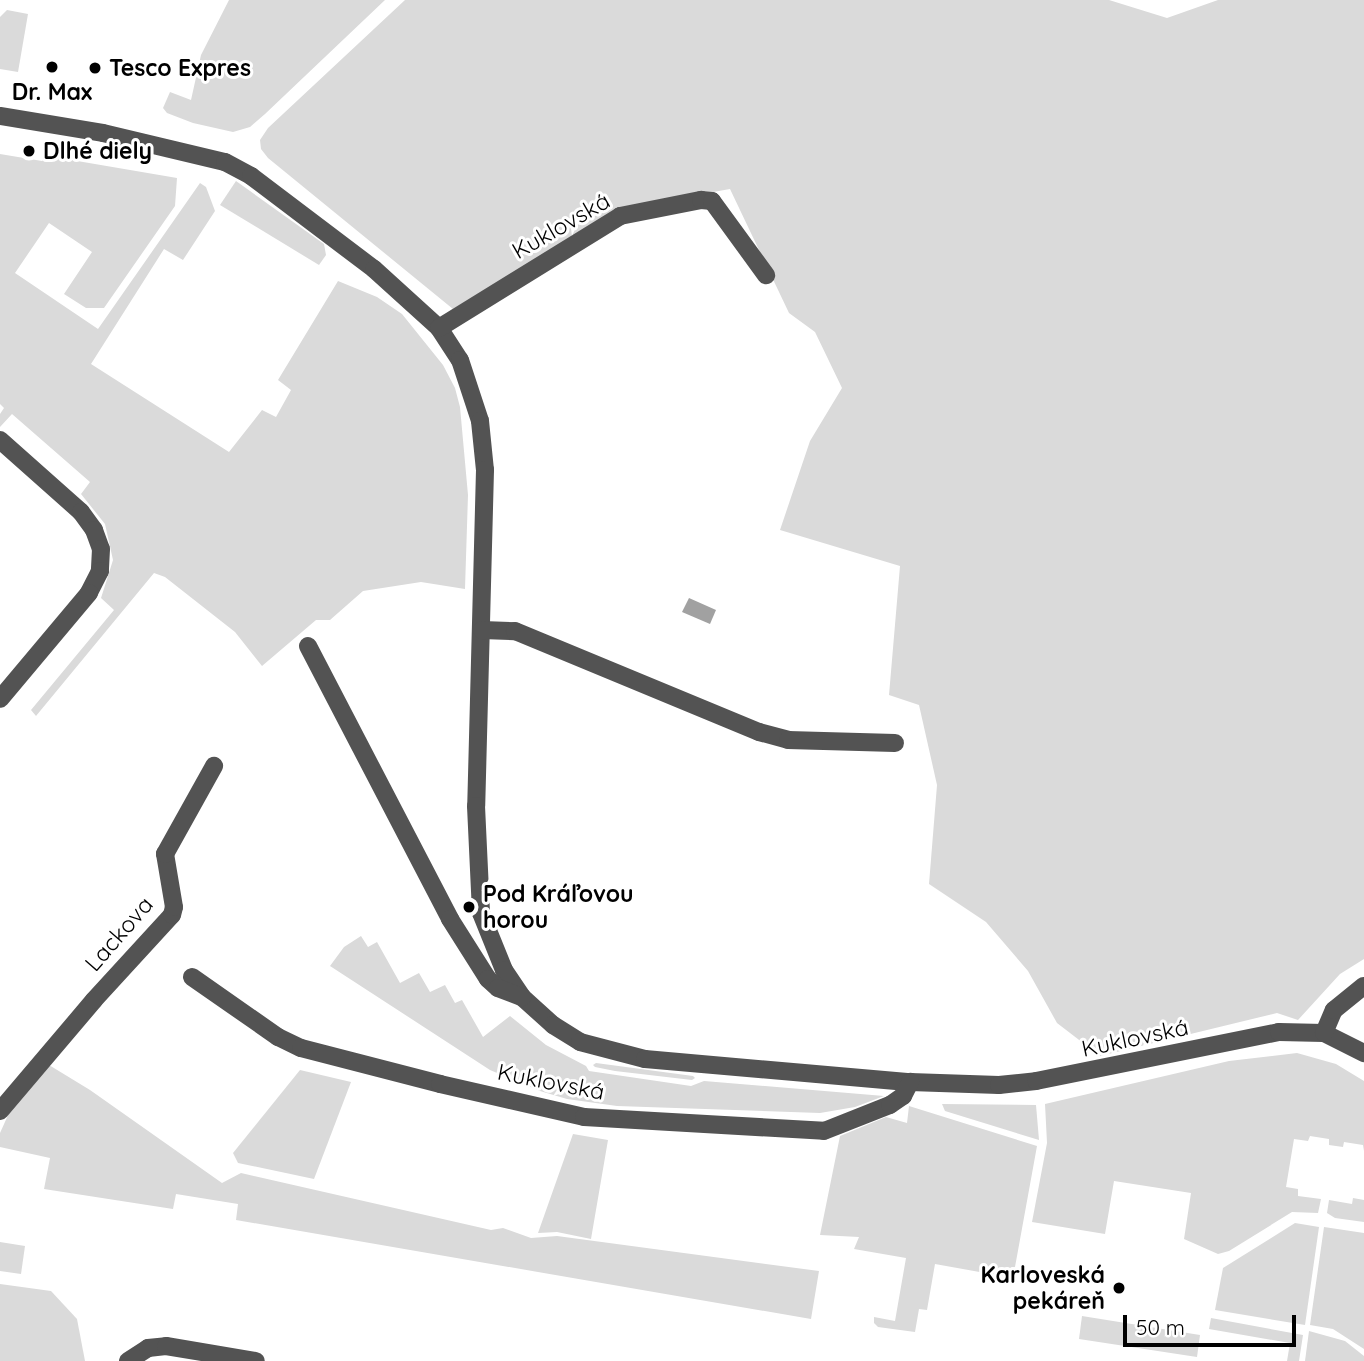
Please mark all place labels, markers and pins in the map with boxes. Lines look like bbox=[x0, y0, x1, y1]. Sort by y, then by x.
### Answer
place label: Tesco Expres bbox=[109, 54, 251, 82]
marker: Dr. Max bbox=[44, 59, 60, 75]
marker: Tesco Expres bbox=[87, 60, 103, 76]
place label: Dr. Max bbox=[12, 78, 92, 106]
place label: Dlhé diely bbox=[43, 137, 152, 165]
marker: Dlhé diely bbox=[21, 143, 37, 159]
place label: Pod Kráľovou horou bbox=[483, 880, 634, 934]
marker: Pod Kráľovou horou bbox=[461, 899, 477, 915]
place label: Karloveská pekáreň bbox=[980, 1261, 1105, 1315]
marker: Karloveská pekáreň bbox=[1111, 1280, 1127, 1296]

